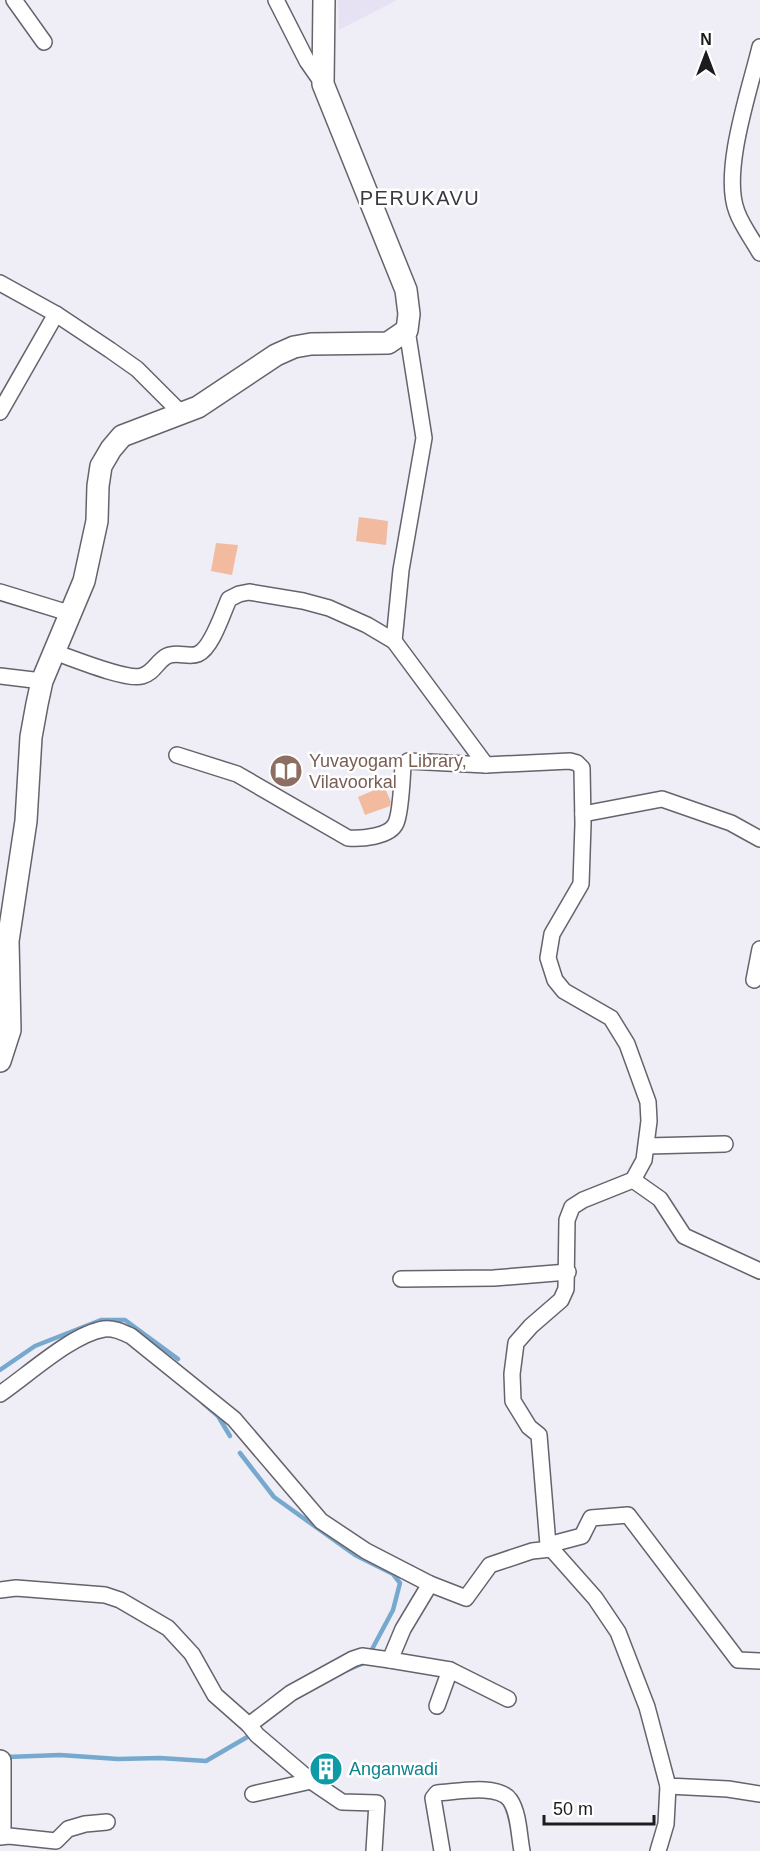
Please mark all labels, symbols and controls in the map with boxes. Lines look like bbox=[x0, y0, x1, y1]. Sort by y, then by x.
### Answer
north arrow bbox=[676, 24, 736, 84]
text: N bbox=[700, 31, 712, 48]
district label: PERUKAVU bbox=[360, 187, 480, 209]
place label: Yuvayogam Library, Vilavoorkal bbox=[309, 751, 467, 792]
library icon: Yuvayogam Library, Vilavoorkal bbox=[268, 753, 304, 789]
building icon: Anganwadi bbox=[308, 1751, 344, 1787]
place label: Anganwadi bbox=[349, 1759, 438, 1779]
scale bar bbox=[544, 1788, 654, 1826]
text: 50 m bbox=[553, 1799, 593, 1819]

